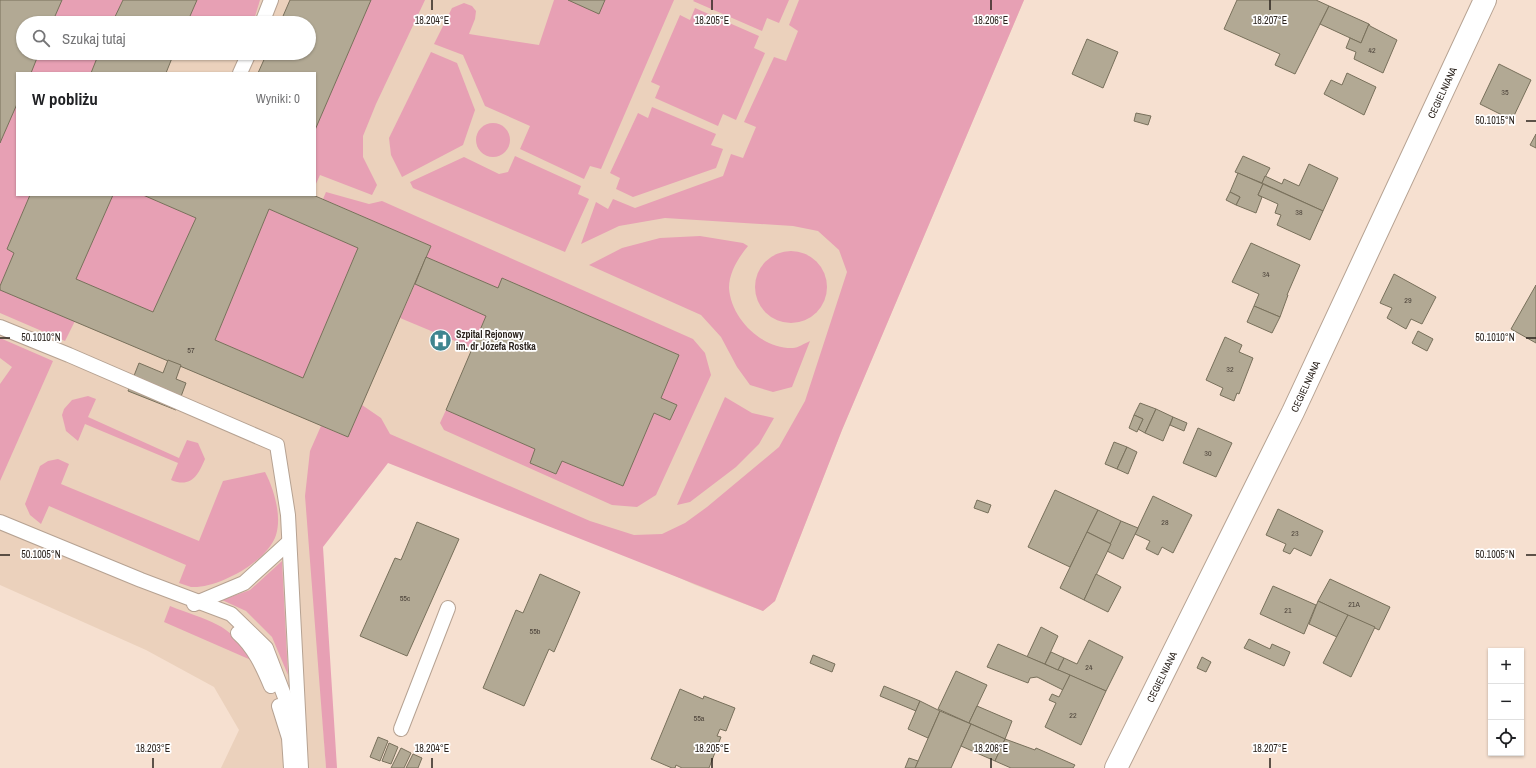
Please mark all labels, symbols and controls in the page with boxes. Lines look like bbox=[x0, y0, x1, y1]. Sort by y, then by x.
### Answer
text: 18.204°E bbox=[415, 14, 449, 27]
text: 18.205°E bbox=[695, 14, 729, 27]
text: 18.206°E bbox=[974, 14, 1008, 27]
text: 18.207°E bbox=[1253, 14, 1287, 27]
search box bbox=[16, 16, 316, 60]
icon: search bbox=[30, 27, 52, 49]
text: Szukaj tutaj bbox=[62, 28, 126, 49]
house number: 42 bbox=[1368, 45, 1376, 55]
street label: CEGIELNIANA bbox=[1425, 65, 1460, 121]
text: W pobliżu bbox=[32, 87, 98, 110]
house number: 35 bbox=[1501, 87, 1509, 97]
text: Wyniki: 0 bbox=[256, 90, 300, 107]
text: 50.1015°N bbox=[1475, 114, 1515, 127]
house number: 38 bbox=[1295, 207, 1303, 217]
house number: 34 bbox=[1262, 269, 1270, 279]
house number: 29 bbox=[1404, 295, 1412, 305]
hospital icon: Szpital Rejonowy im. dr Józefa Rostka bbox=[427, 327, 453, 353]
place label: Szpital Rejonowy im. dr Józefa Rostka bbox=[456, 328, 536, 353]
text: 50.1010°N bbox=[21, 331, 61, 344]
text: 50.1010°N bbox=[1475, 331, 1515, 344]
house number: 57 bbox=[187, 345, 195, 355]
street label: CEGIELNIANA bbox=[1288, 358, 1323, 414]
house number: 32 bbox=[1226, 364, 1234, 374]
house number: 30 bbox=[1204, 448, 1212, 458]
house number: 28 bbox=[1161, 517, 1169, 527]
house number: 23 bbox=[1291, 528, 1299, 538]
text: 50.1005°N bbox=[21, 548, 61, 561]
text: 50.1005°N bbox=[1475, 548, 1515, 561]
house number: 55c bbox=[400, 593, 411, 603]
house number: 21A bbox=[1348, 599, 1360, 609]
house number: 21 bbox=[1284, 605, 1292, 615]
house number: 55b bbox=[530, 626, 541, 636]
map controls bbox=[1488, 648, 1524, 756]
button: + bbox=[1488, 648, 1524, 684]
street label: CEGIELNIANA bbox=[1144, 649, 1180, 705]
house number: 24 bbox=[1085, 662, 1093, 672]
button: − bbox=[1488, 684, 1524, 720]
house number: 22 bbox=[1069, 710, 1077, 720]
house number: 55a bbox=[694, 713, 705, 723]
button: locate bbox=[1488, 720, 1524, 756]
text: 18.203°E bbox=[136, 742, 170, 755]
text: 18.204°E bbox=[415, 742, 449, 755]
text: 18.205°E bbox=[695, 742, 729, 755]
text: 18.206°E bbox=[974, 742, 1008, 755]
text: 18.207°E bbox=[1253, 742, 1287, 755]

